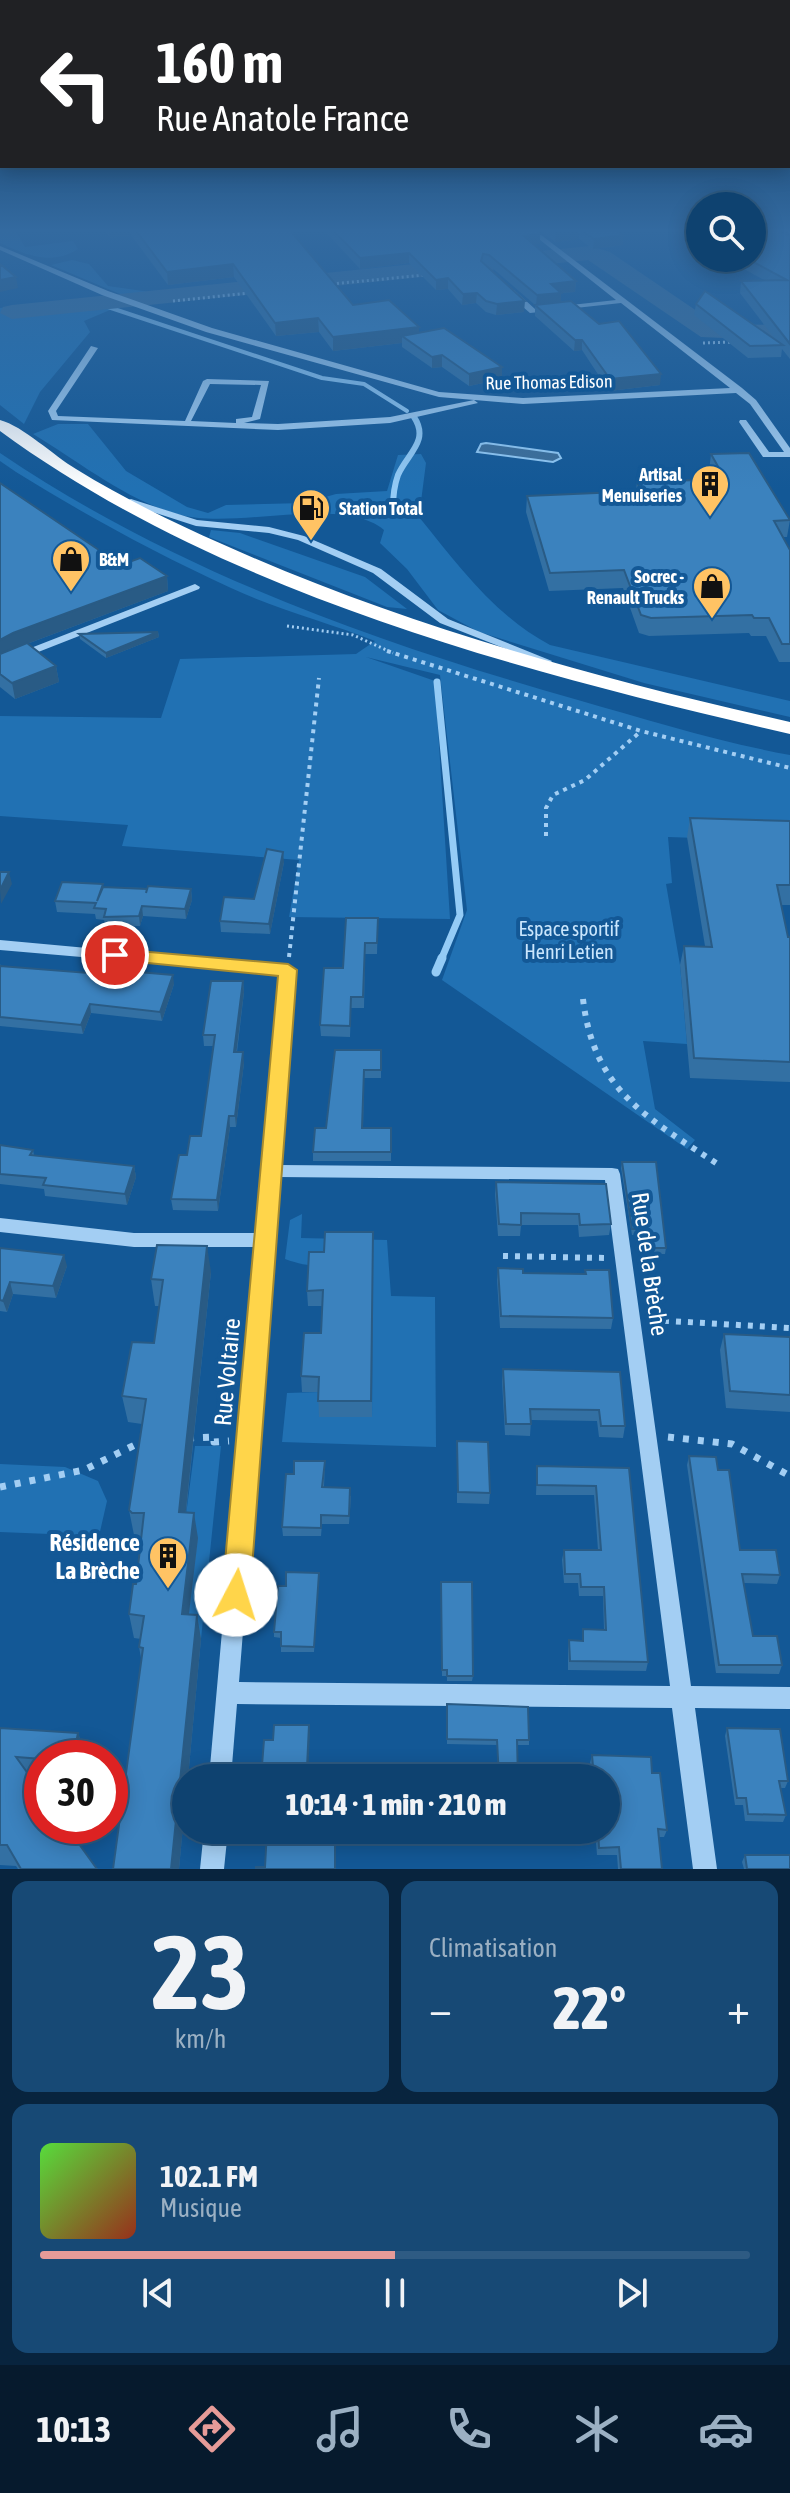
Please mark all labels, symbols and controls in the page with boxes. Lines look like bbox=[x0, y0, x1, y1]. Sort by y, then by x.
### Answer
text: 160 m bbox=[156, 31, 283, 95]
icon: left bbox=[24, 32, 128, 136]
text: Rue Anatole France bbox=[156, 97, 409, 139]
map controls bbox=[686, 192, 766, 272]
button: search bbox=[686, 192, 766, 272]
street label: Rue Thomas Edison bbox=[485, 370, 613, 394]
building icon: Artisal Menuiseries bbox=[689, 463, 731, 518]
place label: Artisal Menuiseries bbox=[602, 464, 683, 506]
fuel station icon: Station Total bbox=[290, 487, 332, 542]
place label: Station Total bbox=[339, 498, 423, 519]
shop icon: B&M bbox=[50, 538, 92, 593]
place label: B&M bbox=[99, 549, 129, 570]
shop icon: Socrec - Renault Trucks bbox=[691, 565, 733, 620]
place label: Socrec - Renault Trucks bbox=[587, 566, 685, 608]
park label: Espace sportif Henri Letien bbox=[518, 917, 620, 963]
pin bbox=[81, 921, 149, 989]
icon: arrive bbox=[93, 933, 137, 977]
street label: Rue de la Brèche bbox=[627, 1190, 673, 1338]
street label: Rue Voltaire bbox=[209, 1317, 245, 1427]
place label: Résidence La Brèche bbox=[49, 1529, 140, 1584]
building icon: Résidence La Brèche bbox=[147, 1535, 189, 1590]
position arrow bbox=[194, 1553, 278, 1637]
speed limit sign: 30 bbox=[24, 1740, 128, 1844]
text: 10:14 · 1 min · 210 m bbox=[286, 1787, 506, 1821]
text: 23 bbox=[152, 1912, 249, 2031]
text: Climatisation bbox=[429, 1933, 557, 1963]
text: 22° bbox=[553, 1973, 626, 2042]
text: − bbox=[429, 1983, 452, 2033]
text: + bbox=[727, 1983, 750, 2033]
text: km/h bbox=[175, 2024, 226, 2054]
text: 102.1 FM bbox=[160, 2159, 258, 2193]
text: Musique bbox=[160, 2193, 242, 2223]
icon: previous bbox=[136, 2271, 180, 2315]
icon: pause bbox=[373, 2271, 417, 2315]
icon: next bbox=[610, 2271, 654, 2315]
icon: directions bbox=[184, 2401, 240, 2457]
icon: music bbox=[312, 2401, 368, 2457]
icon: phone bbox=[441, 2401, 497, 2457]
icon: climate bbox=[569, 2401, 625, 2457]
icon: car bbox=[698, 2401, 754, 2457]
text: 10:13 bbox=[36, 2408, 111, 2450]

